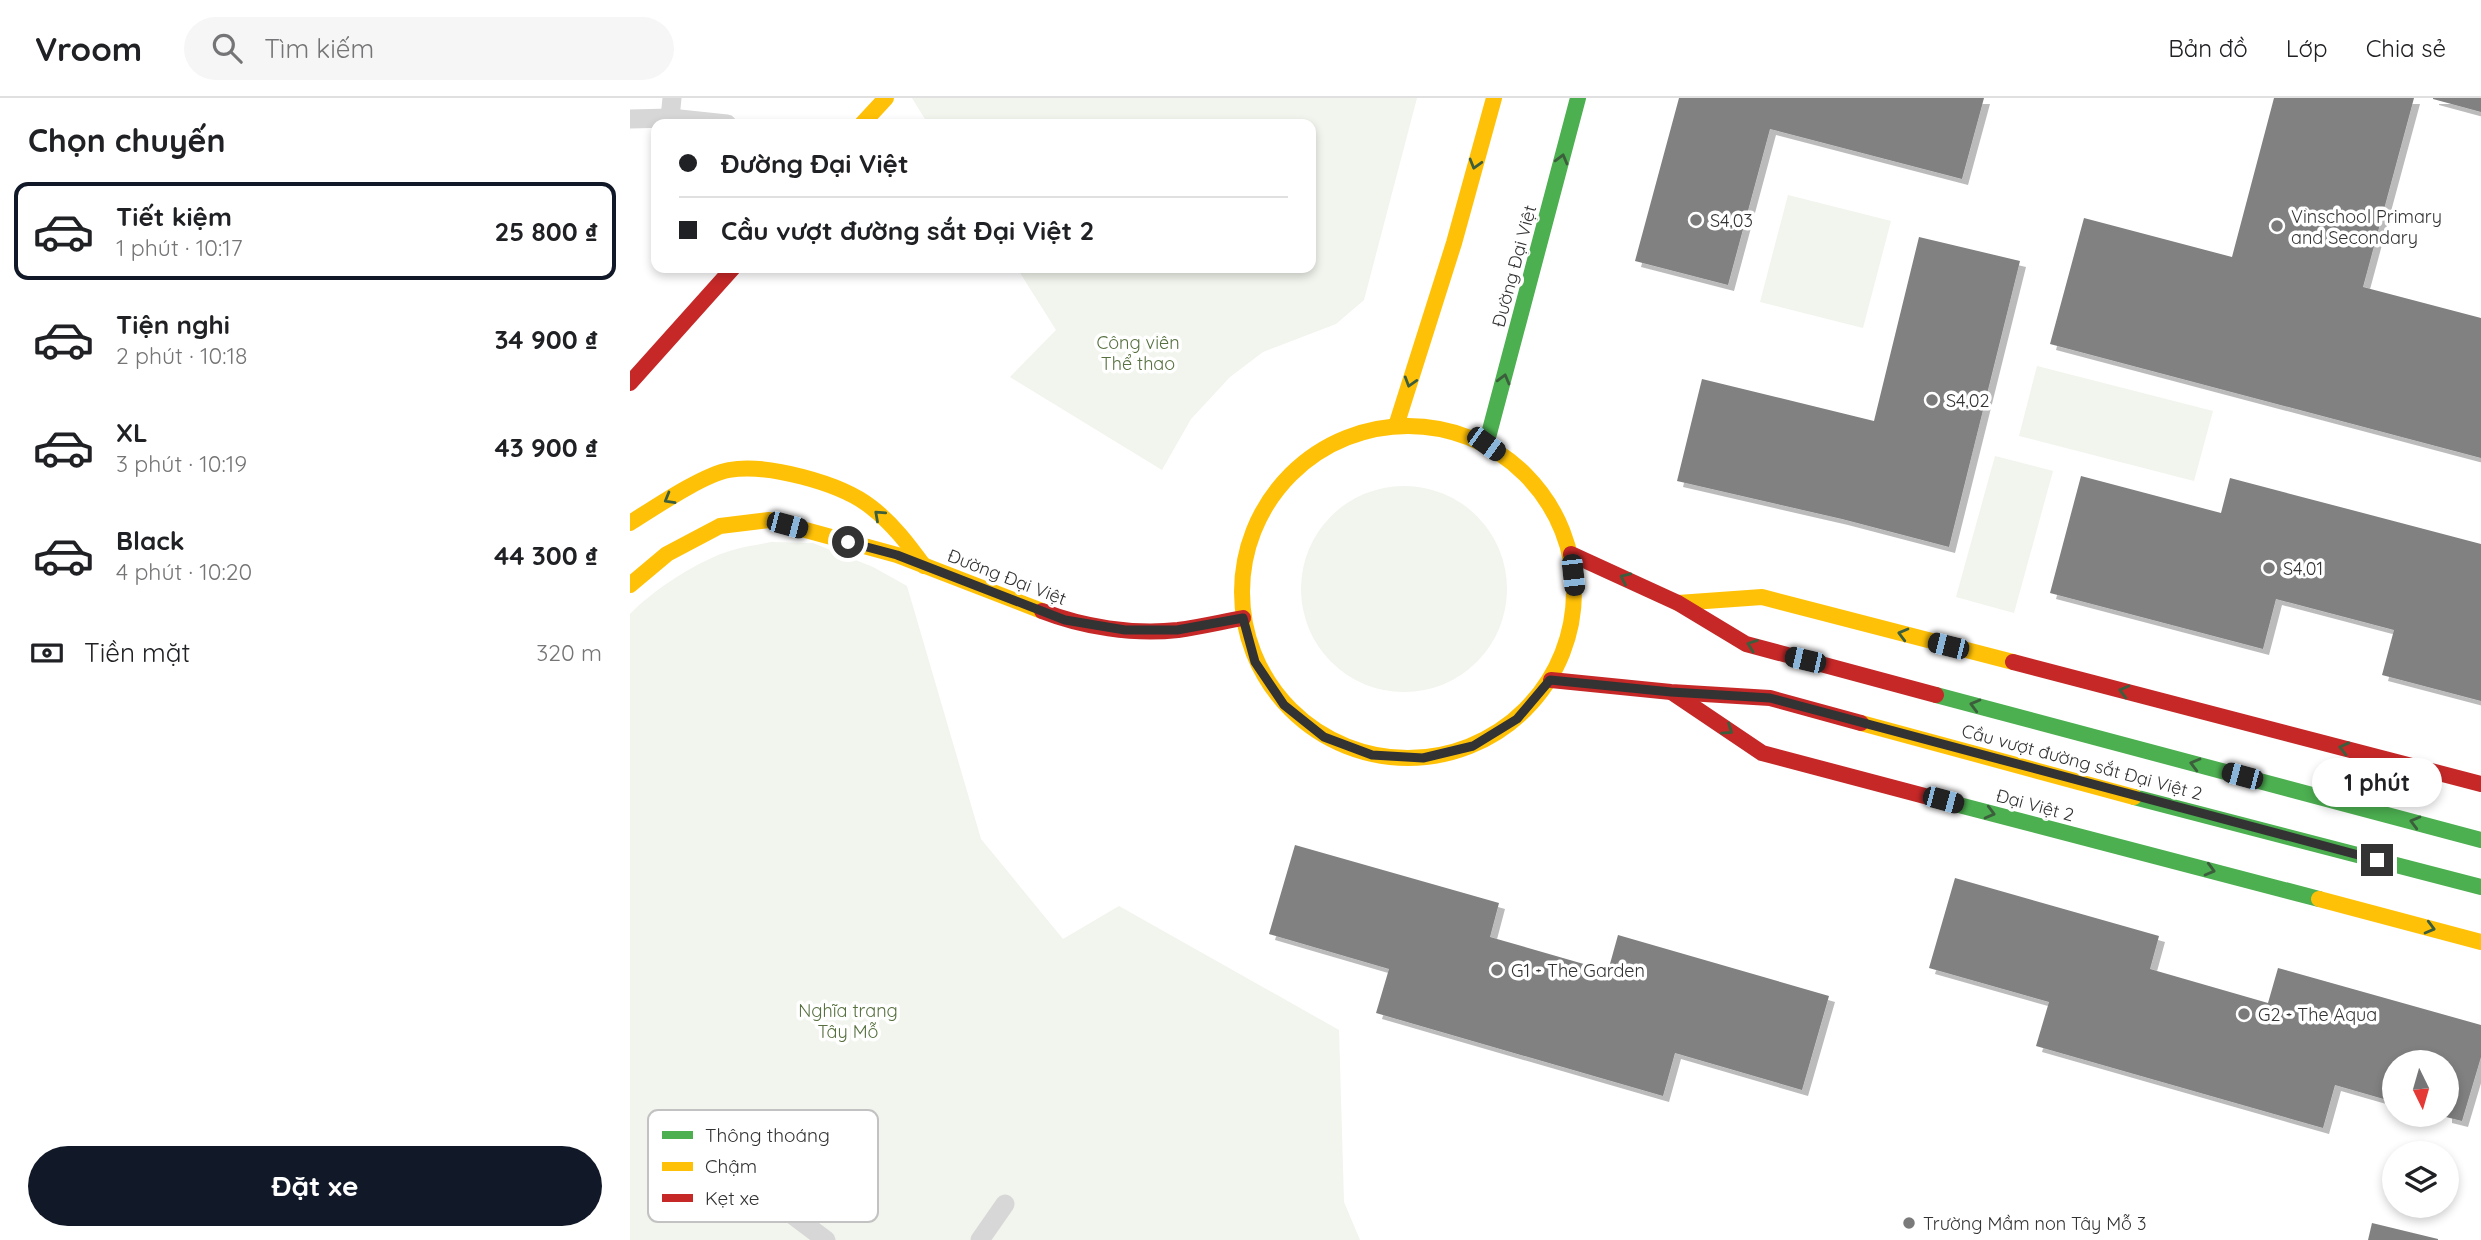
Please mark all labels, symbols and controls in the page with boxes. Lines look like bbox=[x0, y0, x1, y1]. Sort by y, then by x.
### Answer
search box bbox=[184, 17, 674, 80]
text: Vroom bbox=[35, 28, 142, 69]
icon: search bbox=[208, 29, 246, 67]
text: Tìm kiếm bbox=[264, 32, 374, 65]
text: Bản đồ bbox=[2168, 33, 2248, 63]
text: Lớp bbox=[2286, 33, 2328, 63]
text: Chia sẻ bbox=[2366, 33, 2446, 63]
text: Chọn chuyến bbox=[28, 120, 226, 160]
text: Đường Đại Việt bbox=[721, 147, 909, 180]
one-way arrow bbox=[1554, 153, 1568, 165]
one-way arrow bbox=[1469, 157, 1483, 169]
icon: car bbox=[32, 200, 95, 263]
text: Tiết kiệm bbox=[116, 200, 232, 233]
street label: Đường Đại Việt bbox=[1487, 202, 1541, 330]
place label: Vinschool Primary and Secondary bbox=[2291, 205, 2442, 249]
place label: S4.03 bbox=[1710, 209, 1753, 232]
marker: S4.03 bbox=[1688, 212, 1704, 228]
text: Cầu vượt đường sắt Đại Việt 2 bbox=[721, 214, 1094, 247]
text: 25 800 ₫ bbox=[494, 215, 598, 248]
marker: Vinschool Primary and Secondary bbox=[2269, 218, 2285, 234]
text: 1 phút · 10:17 bbox=[116, 233, 243, 262]
icon: car bbox=[32, 308, 95, 371]
text: Tiện nghi bbox=[116, 308, 230, 341]
text: 34 900 ₫ bbox=[494, 323, 598, 356]
park label: Công viên Thể thao bbox=[1096, 331, 1180, 375]
text: 2 phút · 10:18 bbox=[116, 341, 247, 370]
one-way arrow bbox=[1496, 373, 1510, 385]
one-way arrow bbox=[1404, 375, 1419, 387]
place label: S4.02 bbox=[1946, 389, 1990, 412]
marker: S4.02 bbox=[1924, 392, 1940, 408]
icon: car bbox=[32, 416, 95, 479]
text: XL bbox=[116, 416, 148, 449]
car bbox=[1463, 423, 1510, 465]
text: 43 900 ₫ bbox=[494, 431, 598, 464]
text: 3 phút · 10:19 bbox=[116, 449, 247, 478]
one-way arrow bbox=[663, 491, 676, 504]
car bbox=[764, 509, 811, 541]
one-way arrow bbox=[874, 510, 887, 523]
icon: car bbox=[32, 524, 95, 587]
text: Black bbox=[116, 524, 185, 557]
route start bbox=[832, 526, 864, 558]
text: 44 300 ₫ bbox=[494, 539, 598, 572]
street label: Đường Đại Việt bbox=[944, 544, 1070, 610]
car bbox=[1561, 553, 1586, 597]
text: 4 phút · 10:20 bbox=[116, 557, 252, 586]
place label: S4.01 bbox=[2283, 557, 2323, 580]
marker: S4.01 bbox=[2261, 560, 2277, 576]
one-way arrow bbox=[1620, 572, 1632, 586]
one-way arrow bbox=[1897, 628, 1909, 642]
car bbox=[1926, 631, 1971, 661]
icon: cash bbox=[28, 634, 66, 672]
text: Tiền mặt bbox=[84, 636, 190, 669]
text: 320 m bbox=[536, 638, 602, 667]
one-way arrow bbox=[1746, 639, 1758, 653]
car bbox=[1783, 645, 1828, 675]
one-way arrow bbox=[2118, 685, 2130, 699]
one-way arrow bbox=[1970, 699, 1982, 713]
street label: Cầu vượt đường sắt Đại Việt 2 bbox=[1959, 719, 2205, 805]
one-way arrow bbox=[1720, 722, 1733, 734]
one-way arrow bbox=[2338, 742, 2350, 756]
one-way arrow bbox=[2189, 758, 2201, 772]
callout: 1 phút bbox=[2312, 758, 2442, 808]
car bbox=[2219, 760, 2266, 792]
text: 1 phút bbox=[2344, 768, 2410, 797]
car bbox=[1920, 784, 1967, 816]
street label: Đại Việt 2 bbox=[1994, 784, 2076, 826]
one-way arrow bbox=[1983, 804, 1995, 819]
one-way arrow bbox=[2409, 816, 2421, 830]
route end bbox=[2361, 844, 2393, 876]
one-way arrow bbox=[2203, 862, 2215, 877]
one-way arrow bbox=[2423, 920, 2435, 935]
place label: G1 - The Garden bbox=[1511, 959, 1645, 982]
marker: G1 - The Garden bbox=[1489, 962, 1505, 978]
park label: Nghĩa trang Tây Mỗ bbox=[798, 999, 898, 1043]
place label: G2 - The Aqua bbox=[2258, 1003, 2377, 1026]
marker: G2 - The Aqua bbox=[2236, 1006, 2252, 1022]
north arrow bbox=[2382, 1050, 2459, 1127]
map controls bbox=[2382, 1050, 2459, 1218]
legend bbox=[648, 1110, 878, 1222]
text: Thông thoáng bbox=[705, 1123, 830, 1147]
button: layers bbox=[2382, 1141, 2459, 1218]
button: Đặt xe bbox=[28, 1146, 602, 1226]
text: Chậm bbox=[705, 1154, 757, 1178]
text: Kẹt xe bbox=[705, 1186, 760, 1210]
place label: Trường Mầm non Tây Mỗ 3 bbox=[1923, 1212, 2146, 1235]
marker: Trường Mầm non Tây Mỗ 3 bbox=[1901, 1215, 1917, 1231]

